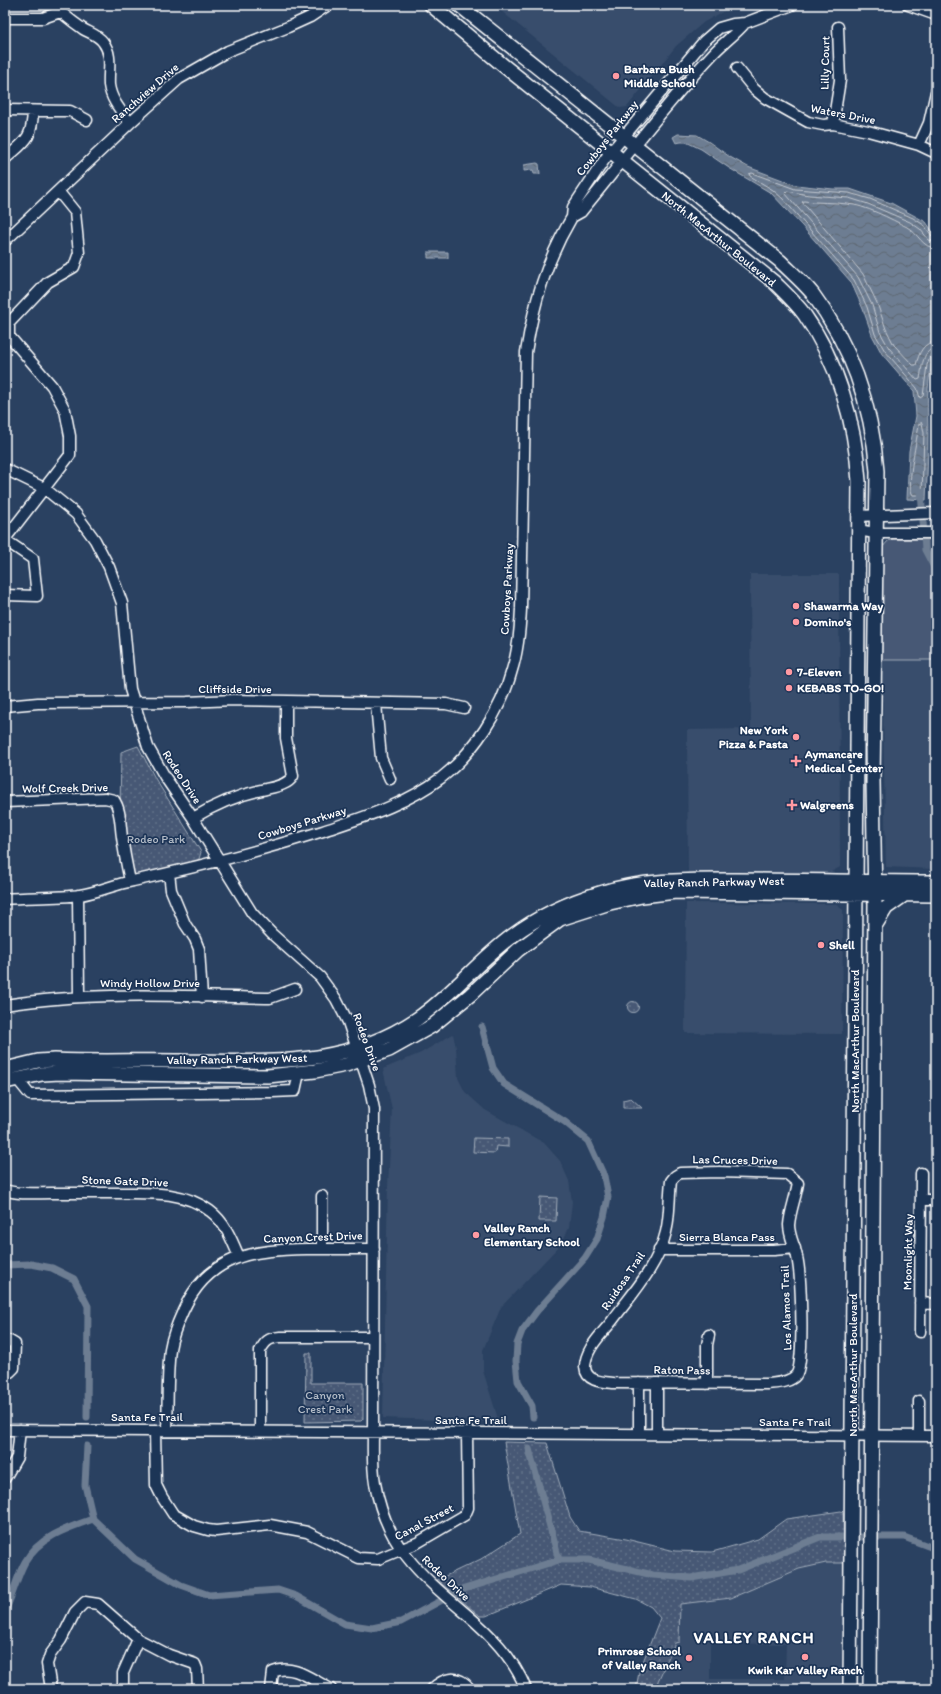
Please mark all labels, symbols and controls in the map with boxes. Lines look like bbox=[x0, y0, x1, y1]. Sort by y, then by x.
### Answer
street label: Lilly Court bbox=[818, 35, 832, 90]
street label: Ranchview Drive bbox=[109, 60, 182, 126]
place label: Barbara Bush Middle School bbox=[624, 62, 696, 90]
marker: Barbara Bush Middle School bbox=[611, 71, 621, 81]
street label: Cowboys Parkway bbox=[573, 97, 641, 179]
street label: Waters Drive bbox=[809, 101, 877, 127]
street label: North MacArthur Boulevard bbox=[659, 188, 779, 290]
street label: Cowboys Parkway bbox=[498, 542, 516, 635]
place label: Shawarma Way bbox=[804, 599, 883, 614]
marker: Shawarma Way bbox=[791, 601, 801, 611]
place label: Domino's bbox=[804, 615, 852, 629]
marker: Domino's bbox=[791, 617, 801, 627]
place label: 7-Eleven bbox=[796, 665, 842, 679]
marker: 7-Eleven bbox=[784, 667, 794, 677]
place label: KEBABS TO-GO! bbox=[797, 681, 884, 695]
street label: Cliffside Drive bbox=[198, 682, 272, 696]
marker: KEBABS TO-GO! bbox=[784, 683, 794, 693]
place label: New York Pizza & Pasta bbox=[719, 723, 789, 751]
marker: New York Pizza & Pasta bbox=[791, 732, 801, 742]
place label: Aymancare Medical Center bbox=[804, 747, 883, 775]
street label: Rodeo Drive bbox=[160, 748, 205, 807]
marker: Aymancare Medical Center bbox=[790, 755, 802, 767]
street label: Wolf Creek Drive bbox=[22, 780, 109, 796]
place label: Walgreens bbox=[800, 798, 855, 813]
marker: Walgreens bbox=[787, 800, 797, 810]
street label: Cowboys Parkway bbox=[256, 803, 348, 843]
park label: Rodeo Park bbox=[127, 832, 186, 846]
street label: Valley Ranch Parkway West bbox=[643, 874, 785, 890]
place label: Shell bbox=[829, 938, 855, 952]
marker: Shell bbox=[816, 940, 826, 950]
street label: North MacArthur Boulevard bbox=[848, 969, 862, 1113]
street label: Windy Hollow Drive bbox=[100, 976, 200, 990]
street label: Rodeo Drive bbox=[350, 1011, 384, 1073]
street label: Valley Ranch Parkway West bbox=[166, 1051, 308, 1067]
street label: Las Cruces Drive bbox=[692, 1152, 778, 1168]
street label: Stone Gate Drive bbox=[81, 1172, 169, 1190]
street label: Moonlight Way bbox=[900, 1213, 916, 1290]
place label: Valley Ranch Elementary School bbox=[484, 1221, 580, 1250]
street label: Canyon Crest Drive bbox=[263, 1228, 363, 1246]
marker: Valley Ranch Elementary School bbox=[471, 1230, 481, 1240]
street label: Sierra Blanca Pass bbox=[679, 1230, 775, 1244]
street label: Ruidosa Trail bbox=[598, 1248, 648, 1313]
street label: Los Alamos Trail bbox=[777, 1264, 794, 1351]
street label: North MacArthur Boulevard bbox=[846, 1293, 860, 1437]
street label: Raton Pass bbox=[653, 1363, 711, 1377]
park label: Canyon Crest Park bbox=[298, 1388, 352, 1416]
street label: Santa Fe Trail bbox=[111, 1410, 183, 1424]
street label: Santa Fe Trail bbox=[435, 1413, 507, 1427]
street label: Santa Fe Trail bbox=[759, 1415, 831, 1429]
street label: Canal Street bbox=[392, 1500, 456, 1543]
street label: Rodeo Drive bbox=[419, 1552, 473, 1604]
district label: VALLEY RANCH bbox=[694, 1628, 815, 1647]
place label: Primrose School of Valley Ranch bbox=[598, 1644, 682, 1673]
marker: Kwik Kar Valley Ranch bbox=[800, 1652, 810, 1662]
marker: Primrose School of Valley Ranch bbox=[684, 1653, 694, 1663]
place label: Kwik Kar Valley Ranch bbox=[748, 1663, 863, 1678]

